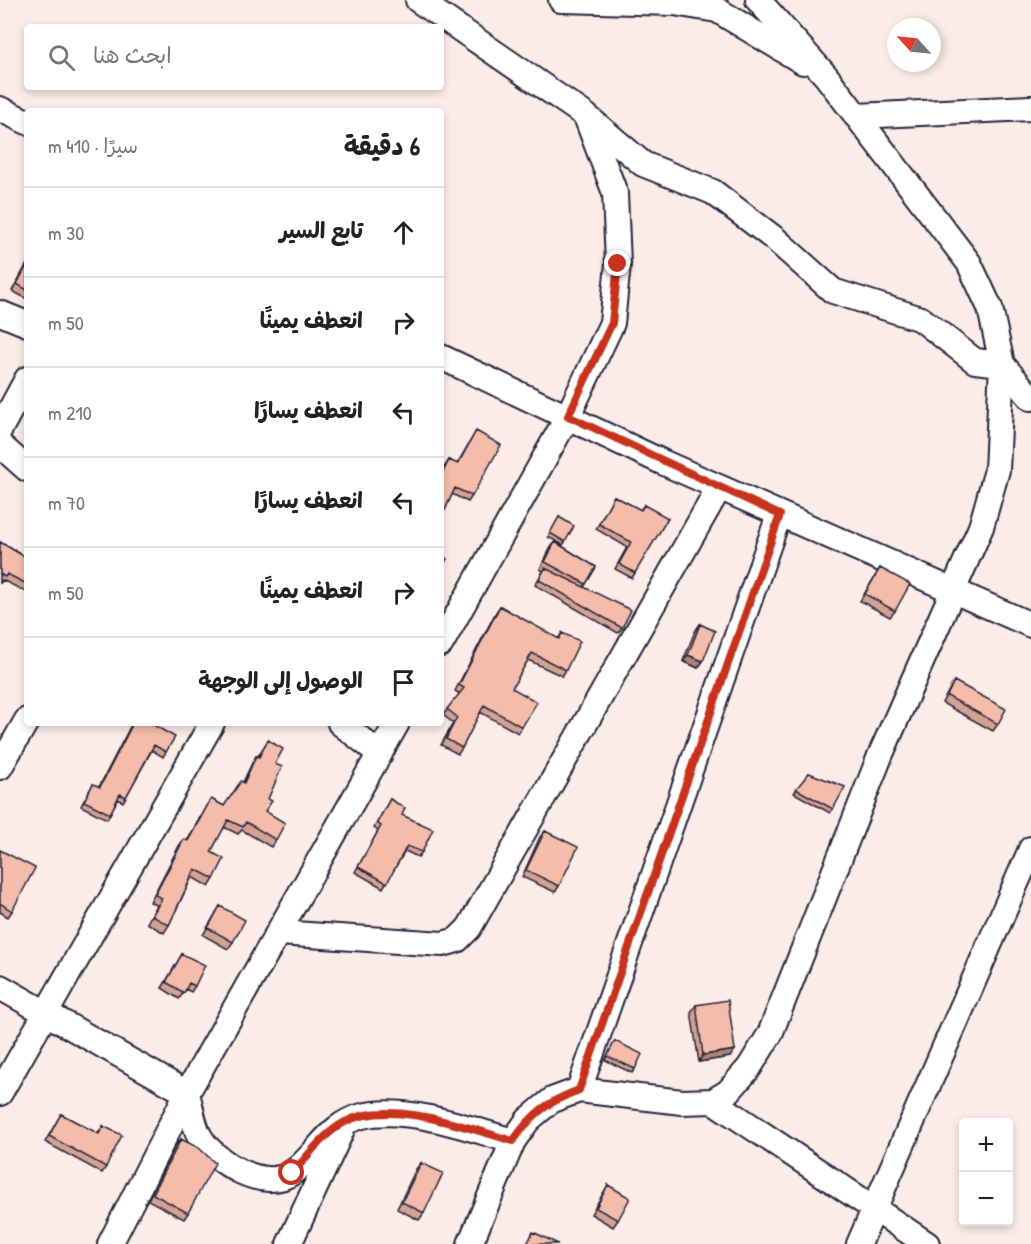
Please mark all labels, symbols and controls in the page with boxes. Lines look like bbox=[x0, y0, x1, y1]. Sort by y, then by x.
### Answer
north arrow bbox=[887, 18, 941, 72]
search box bbox=[24, 24, 444, 90]
text: ابحث هنا bbox=[93, 40, 172, 70]
icon: search bbox=[45, 41, 78, 74]
text: 6 دقيقة bbox=[344, 128, 420, 163]
text: سيرًا · 410 m bbox=[48, 132, 138, 159]
text: تابع السير bbox=[280, 215, 363, 245]
icon: ahead bbox=[387, 216, 420, 249]
text: 30 m bbox=[48, 219, 84, 246]
route end bbox=[604, 250, 630, 276]
text: انعطف يمينًا bbox=[260, 305, 363, 335]
icon: right bbox=[387, 306, 420, 339]
text: 50 m bbox=[48, 309, 84, 336]
text: انعطف يسارًا bbox=[254, 395, 363, 425]
icon: left bbox=[387, 396, 420, 429]
text: 210 m bbox=[48, 399, 92, 426]
text: انعطف يسارًا bbox=[254, 485, 363, 515]
icon: left bbox=[387, 486, 420, 519]
text: 70 m bbox=[48, 489, 85, 516]
text: انعطف يمينًا bbox=[260, 575, 363, 605]
icon: right bbox=[387, 576, 420, 609]
text: 50 m bbox=[48, 579, 84, 606]
text: الوصول إلى الوجهة bbox=[198, 665, 363, 695]
icon: arrive bbox=[387, 666, 420, 699]
map controls bbox=[959, 1118, 1013, 1226]
button: + bbox=[959, 1118, 1013, 1172]
route start bbox=[278, 1159, 304, 1185]
button: − bbox=[959, 1172, 1013, 1226]

